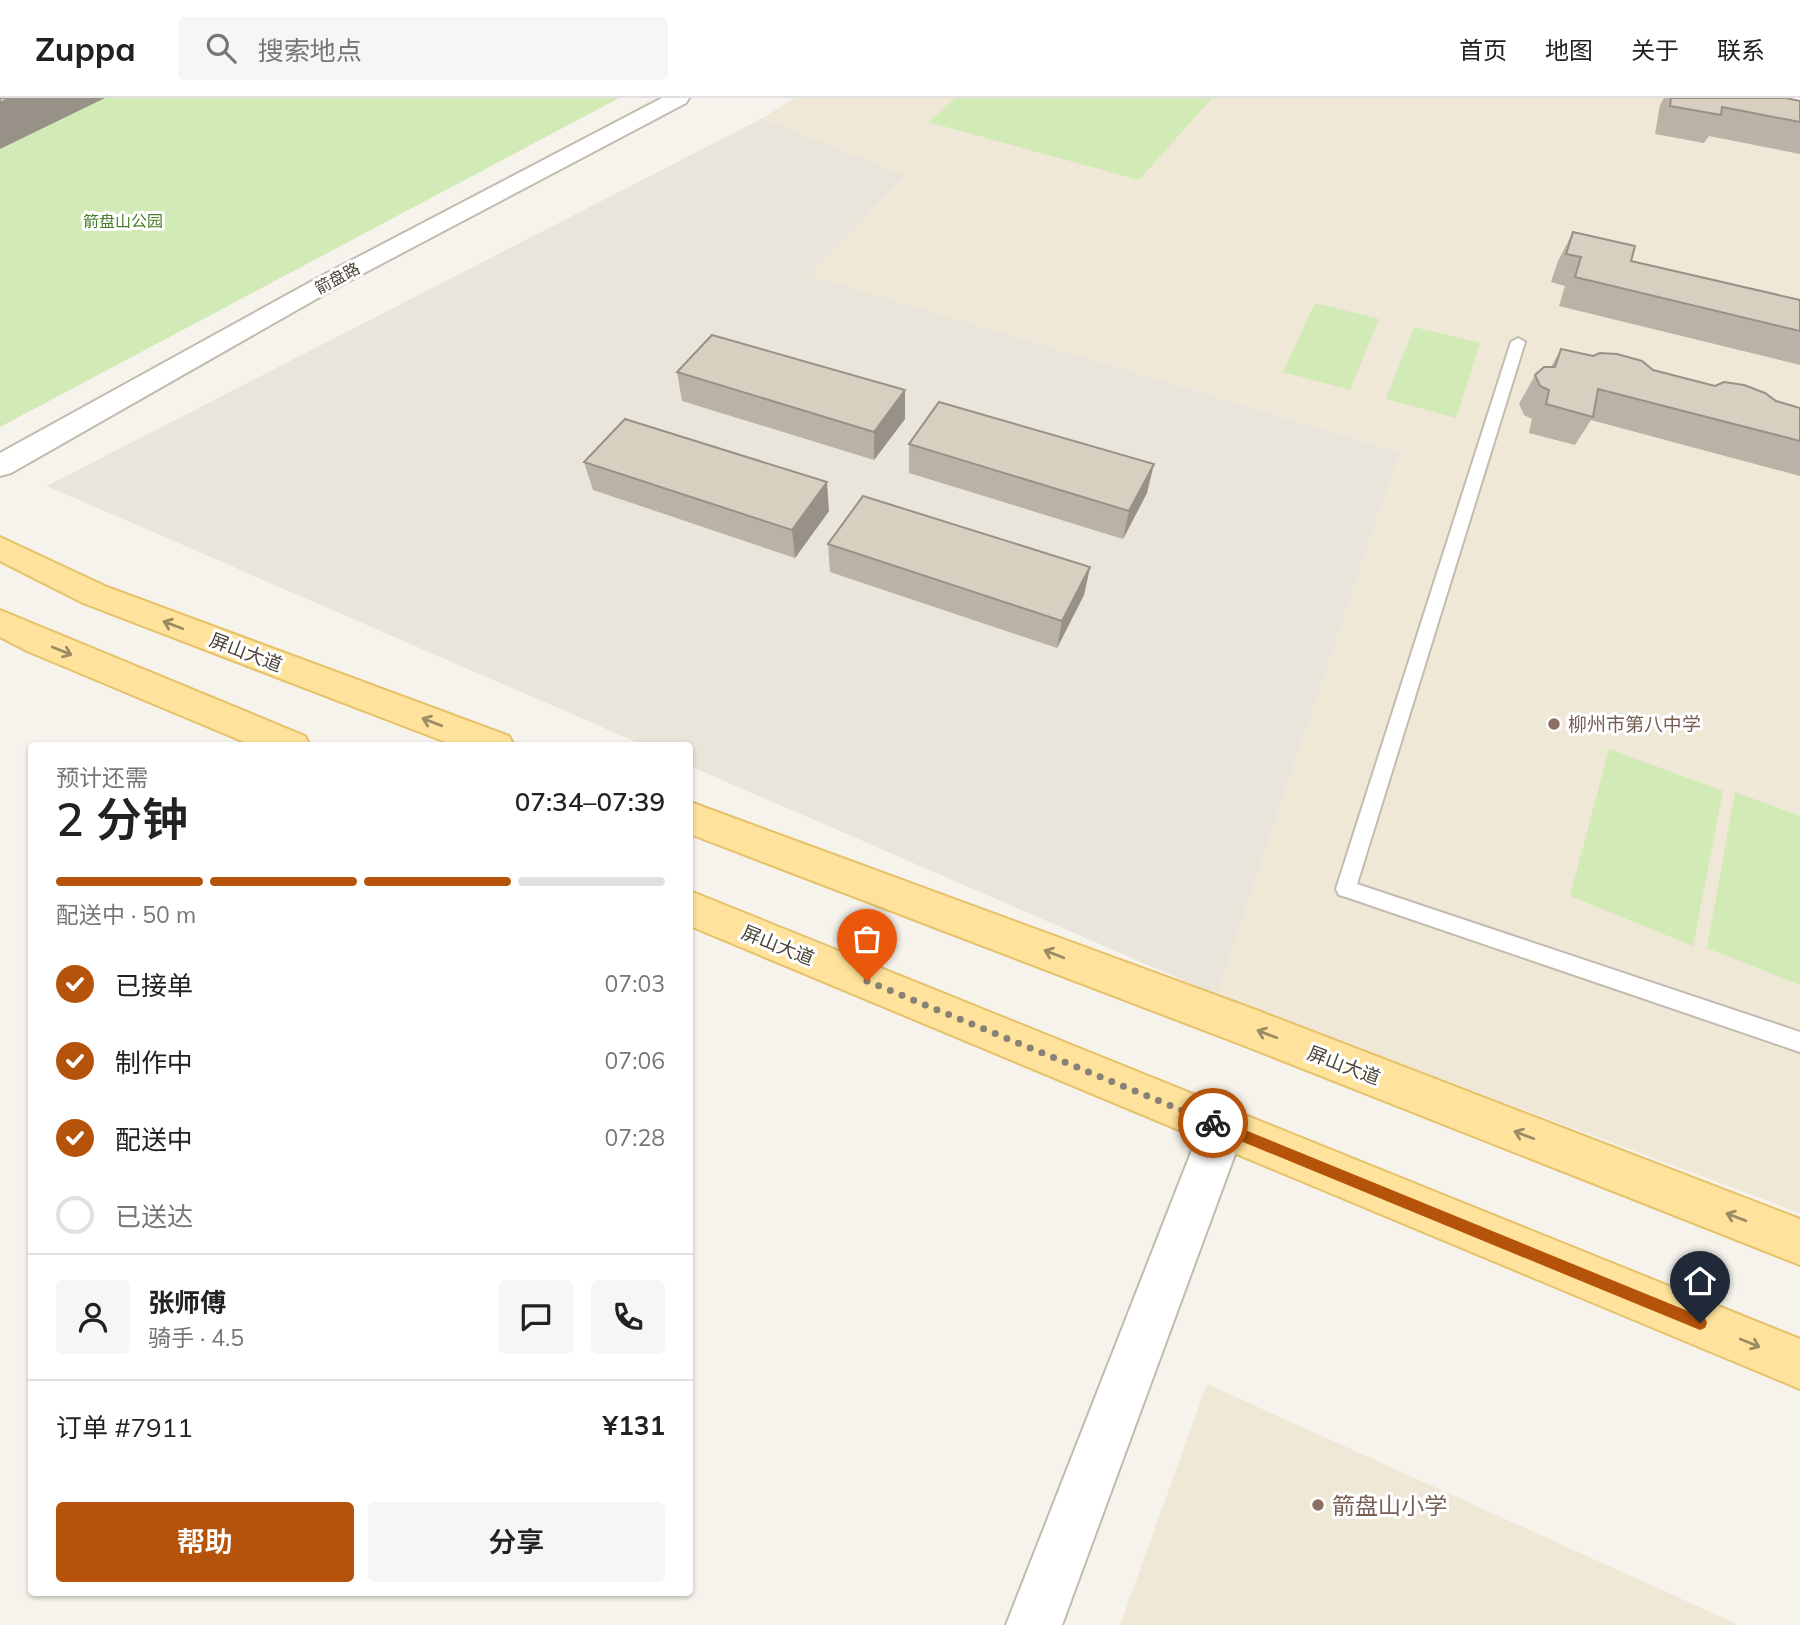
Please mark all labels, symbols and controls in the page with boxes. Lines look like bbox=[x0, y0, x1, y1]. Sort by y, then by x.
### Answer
search box bbox=[178, 17, 668, 80]
text: Zuppa bbox=[35, 28, 136, 69]
icon: search bbox=[202, 29, 240, 67]
text: 搜索地点 bbox=[258, 34, 362, 67]
text: 首页 bbox=[1459, 35, 1507, 65]
text: 地图 bbox=[1545, 35, 1593, 65]
text: 关于 bbox=[1631, 35, 1679, 65]
text: 联系 bbox=[1717, 35, 1765, 65]
park label: 箭盘山公园 bbox=[83, 211, 163, 231]
street label: 箭盘路 bbox=[311, 258, 363, 298]
one-way arrow bbox=[163, 617, 185, 630]
street label: 屏山大道 bbox=[206, 627, 286, 677]
one-way arrow bbox=[50, 645, 72, 658]
place label: 柳州市第八中学 bbox=[1568, 712, 1701, 736]
one-way arrow bbox=[422, 714, 444, 727]
marker: 柳州市第八中学 bbox=[1546, 716, 1562, 732]
text: 预计还需 bbox=[56, 763, 148, 792]
text: 07:34–07:39 bbox=[515, 785, 665, 818]
text: 2 分钟 bbox=[56, 790, 188, 848]
text: 配送中 · 50 m bbox=[56, 900, 196, 929]
pin bbox=[837, 909, 897, 981]
street label: 屏山大道 bbox=[738, 920, 818, 970]
icon: bag bbox=[848, 920, 886, 958]
one-way arrow bbox=[1043, 947, 1065, 960]
icon: check bbox=[56, 965, 94, 1003]
text: 已接单 bbox=[115, 969, 193, 1002]
text: 07:03 bbox=[605, 969, 665, 998]
one-way arrow bbox=[1256, 1027, 1278, 1040]
street label: 屏山大道 bbox=[1304, 1040, 1384, 1090]
icon: check bbox=[56, 1042, 94, 1080]
text: 制作中 bbox=[115, 1046, 193, 1079]
text: 07:06 bbox=[605, 1046, 665, 1075]
courier bbox=[1178, 1088, 1248, 1158]
icon: bike bbox=[1194, 1104, 1232, 1142]
icon: check bbox=[56, 1119, 94, 1157]
text: 配送中 bbox=[115, 1123, 193, 1156]
text: 07:28 bbox=[605, 1123, 665, 1152]
one-way arrow bbox=[1514, 1127, 1536, 1140]
text: 已送达 bbox=[115, 1200, 193, 1233]
one-way arrow bbox=[1726, 1210, 1748, 1223]
pin bbox=[1670, 1251, 1730, 1323]
icon: home bbox=[1681, 1262, 1719, 1300]
button: person bbox=[56, 1280, 130, 1354]
button: chat bbox=[499, 1280, 573, 1354]
button: phone bbox=[591, 1280, 665, 1354]
text: 张师傅 bbox=[148, 1286, 226, 1319]
text: 骑手 · 4.5 bbox=[148, 1323, 244, 1352]
one-way arrow bbox=[1739, 1338, 1760, 1351]
text: ¥131 bbox=[603, 1409, 665, 1442]
text: 订单 #7911 bbox=[56, 1411, 193, 1444]
place label: 箭盘山小学 bbox=[1332, 1491, 1447, 1520]
marker: 箭盘山小学 bbox=[1310, 1497, 1326, 1513]
button: 帮助 bbox=[56, 1502, 354, 1582]
button: 分享 bbox=[368, 1502, 665, 1582]

